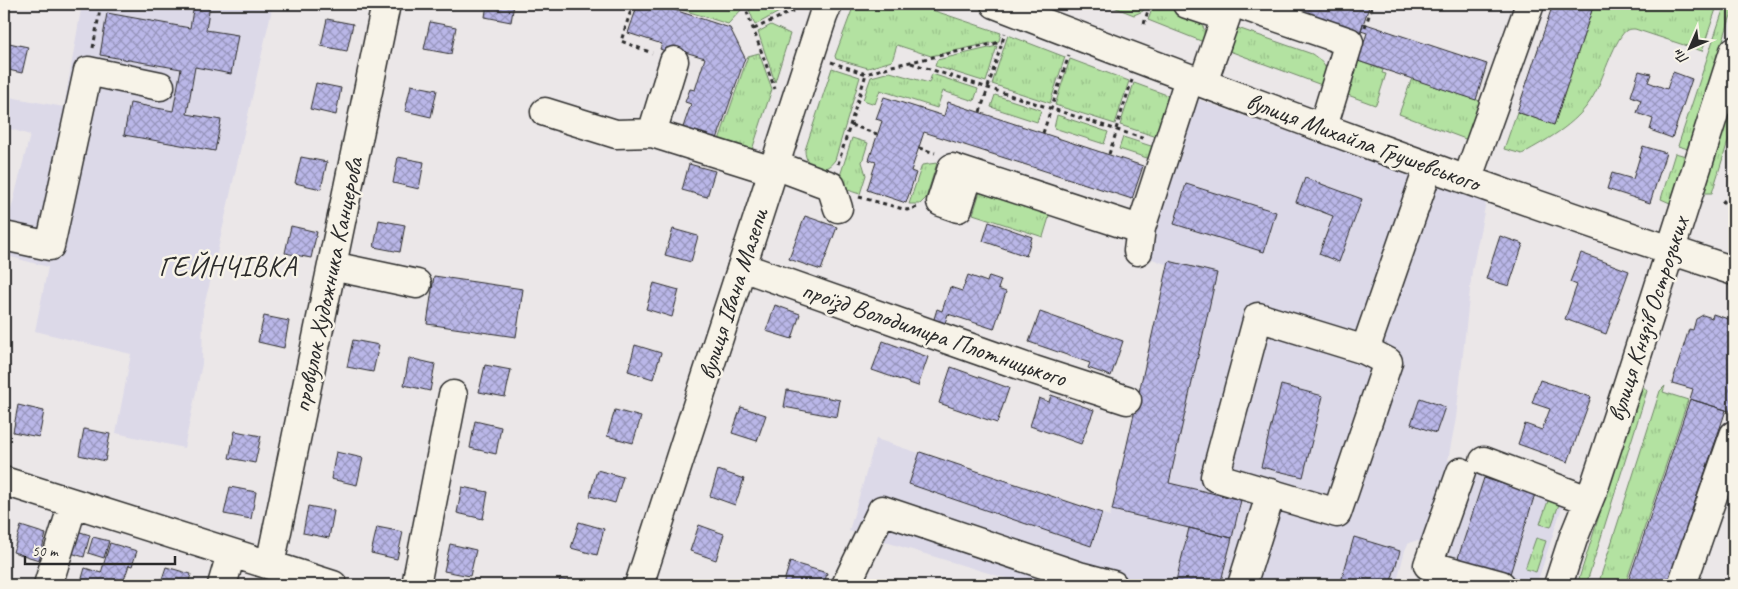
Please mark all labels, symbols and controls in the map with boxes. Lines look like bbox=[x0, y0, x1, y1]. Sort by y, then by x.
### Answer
north arrow bbox=[1666, 22, 1716, 72]
text: Пн bbox=[1669, 45, 1692, 68]
street label: вулиця Михайла Грушевського bbox=[1242, 85, 1487, 200]
street label: провулок Художника Канцерова bbox=[285, 153, 371, 415]
street label: вулиця Івана Мазепи bbox=[690, 203, 776, 383]
street label: вулиця Князів Острозьких bbox=[1600, 210, 1697, 426]
district label: ГЕЙНЧІВКА bbox=[159, 249, 298, 284]
street label: проїзд Володимира Плотницького bbox=[797, 274, 1071, 396]
scale bar bbox=[25, 534, 175, 566]
text: 50 m bbox=[32, 542, 59, 561]

